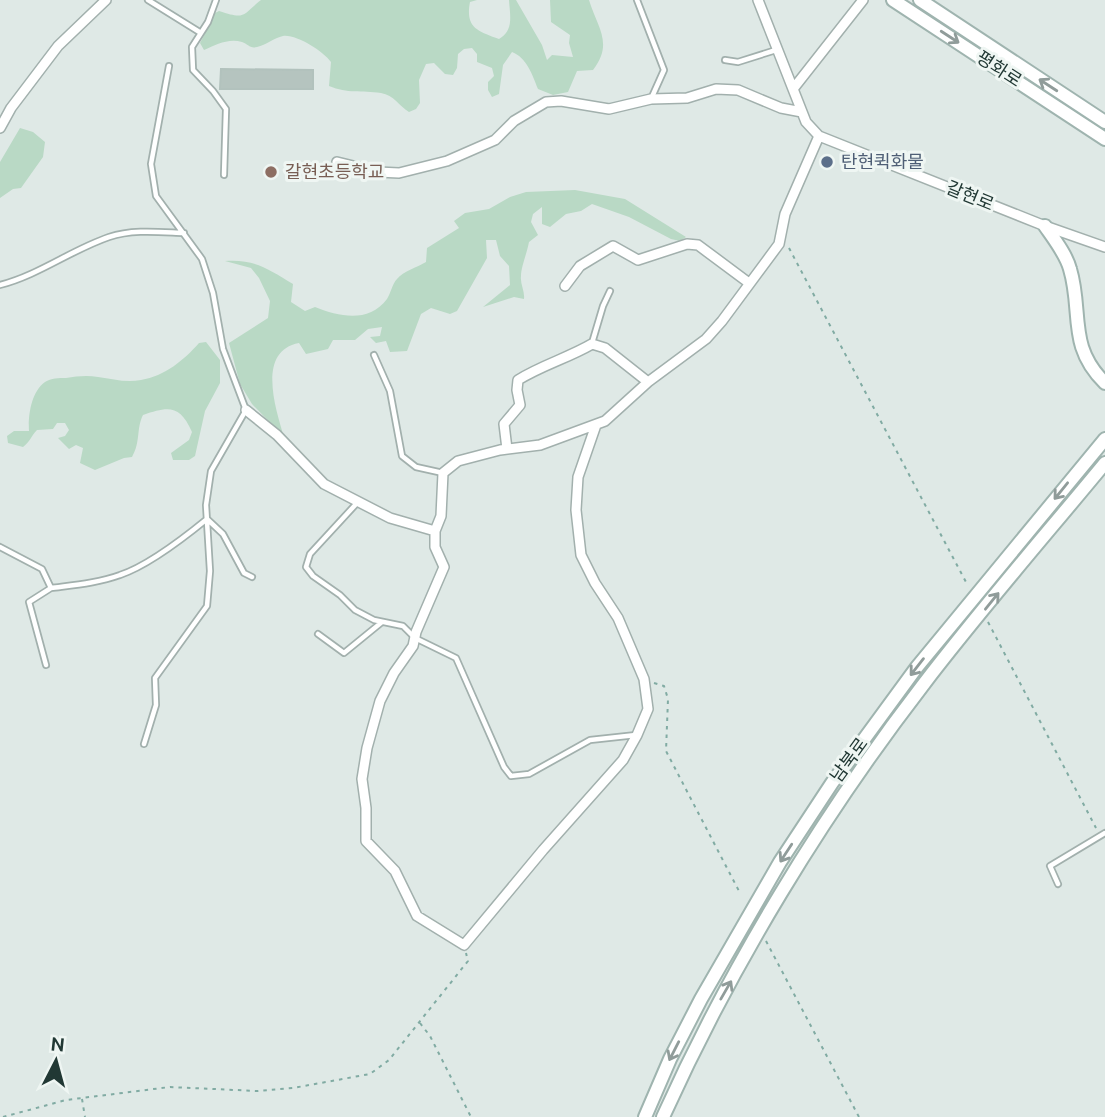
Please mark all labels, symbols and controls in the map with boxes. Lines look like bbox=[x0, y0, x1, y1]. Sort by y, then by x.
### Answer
one-way arrow bbox=[940, 31, 960, 45]
street label: 평화로 bbox=[973, 46, 1026, 90]
one-way arrow bbox=[1038, 77, 1058, 91]
place label: 탄현퀵화물 bbox=[841, 151, 924, 171]
marker: 탄현퀵화물 bbox=[819, 154, 835, 170]
place label: 갈현초등학교 bbox=[285, 161, 384, 181]
marker: 갈현초등학교 bbox=[263, 164, 279, 180]
street label: 갈현로 bbox=[944, 176, 997, 214]
one-way arrow bbox=[1053, 481, 1069, 499]
one-way arrow bbox=[984, 592, 1000, 610]
one-way arrow bbox=[909, 657, 924, 675]
street label: 남북로 bbox=[825, 733, 871, 785]
one-way arrow bbox=[779, 843, 794, 862]
one-way arrow bbox=[719, 981, 733, 1001]
north arrow bbox=[21, 1026, 91, 1096]
text: N bbox=[50, 1032, 66, 1056]
one-way arrow bbox=[667, 1040, 681, 1061]

